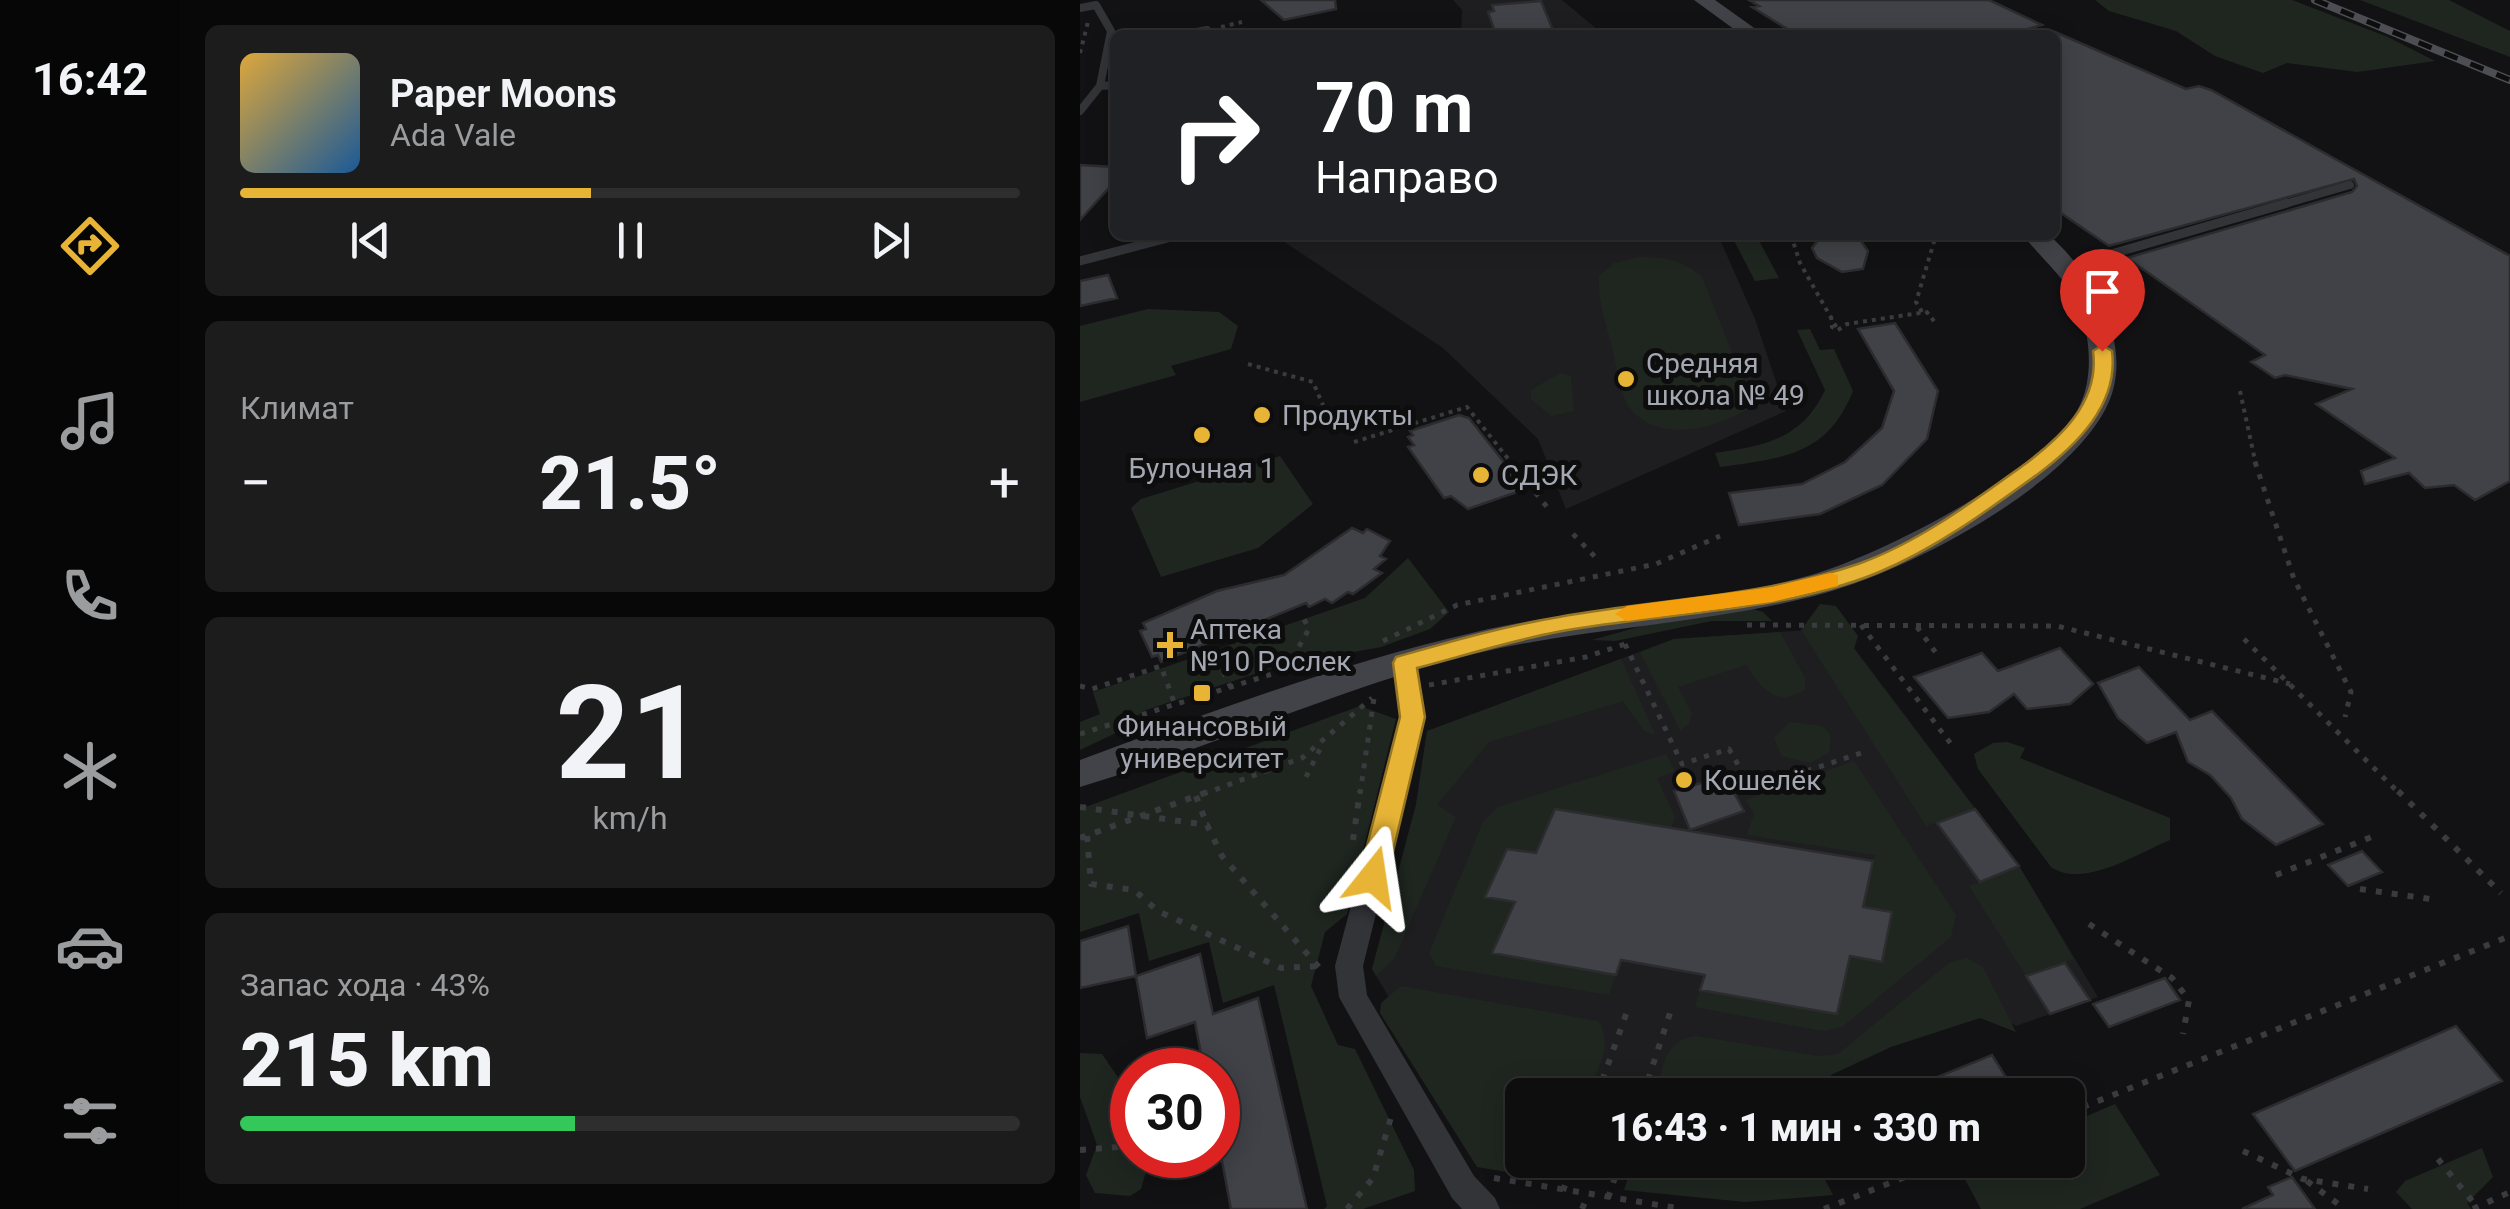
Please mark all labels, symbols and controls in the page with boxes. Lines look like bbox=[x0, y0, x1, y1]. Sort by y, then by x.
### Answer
text: 16:42 bbox=[32, 53, 148, 106]
text: 70 m bbox=[1315, 67, 1473, 149]
icon: right bbox=[1150, 70, 1280, 200]
text: Paper Moons bbox=[390, 72, 617, 116]
text: Ada Vale bbox=[390, 116, 516, 154]
text: Направо bbox=[1315, 151, 1499, 204]
icon: directions bbox=[55, 211, 125, 281]
icon: previous bbox=[343, 213, 398, 268]
icon: pause bbox=[603, 213, 658, 268]
icon: next bbox=[863, 213, 918, 268]
pin bbox=[2060, 249, 2145, 352]
icon: arrive bbox=[2075, 264, 2130, 319]
place label: Средняя школа № 49 bbox=[1646, 347, 1805, 412]
marker: Средняя школа № 49 bbox=[1615, 368, 1637, 390]
icon: music bbox=[55, 386, 125, 456]
text: Климат bbox=[240, 389, 354, 427]
place label: Продукты bbox=[1282, 399, 1413, 432]
marker: Продукты bbox=[1251, 404, 1273, 426]
marker: Булочная 1 bbox=[1191, 424, 1213, 446]
text: 21.5° bbox=[539, 439, 721, 527]
text: − bbox=[240, 451, 271, 515]
text: + bbox=[989, 451, 1020, 515]
place label: Булочная 1 bbox=[1128, 452, 1276, 485]
place label: СДЭК bbox=[1501, 459, 1577, 492]
marker: СДЭК bbox=[1470, 464, 1492, 486]
icon: phone bbox=[55, 561, 125, 631]
place label: Аптека №10 Рослек bbox=[1190, 613, 1352, 678]
marker: Аптека №10 Рослек bbox=[1159, 634, 1181, 656]
text: 21 bbox=[555, 657, 705, 810]
marker: Финансовый университет bbox=[1191, 682, 1213, 704]
place label: Финансовый университет bbox=[1117, 710, 1287, 775]
icon: climate bbox=[55, 736, 125, 806]
place label: Кошелёк bbox=[1704, 764, 1821, 797]
marker: Кошелёк bbox=[1673, 769, 1695, 791]
text: km/h bbox=[592, 799, 668, 837]
position arrow bbox=[1321, 825, 1425, 929]
icon: car bbox=[55, 911, 125, 981]
text: Запас хода · 43% bbox=[240, 966, 490, 1004]
text: 215 km bbox=[240, 1016, 494, 1104]
speed limit sign: 30 bbox=[1110, 1048, 1240, 1178]
icon: filters bbox=[55, 1086, 125, 1156]
text: 16:43 · 1 мин · 330 m bbox=[1609, 1106, 1981, 1150]

